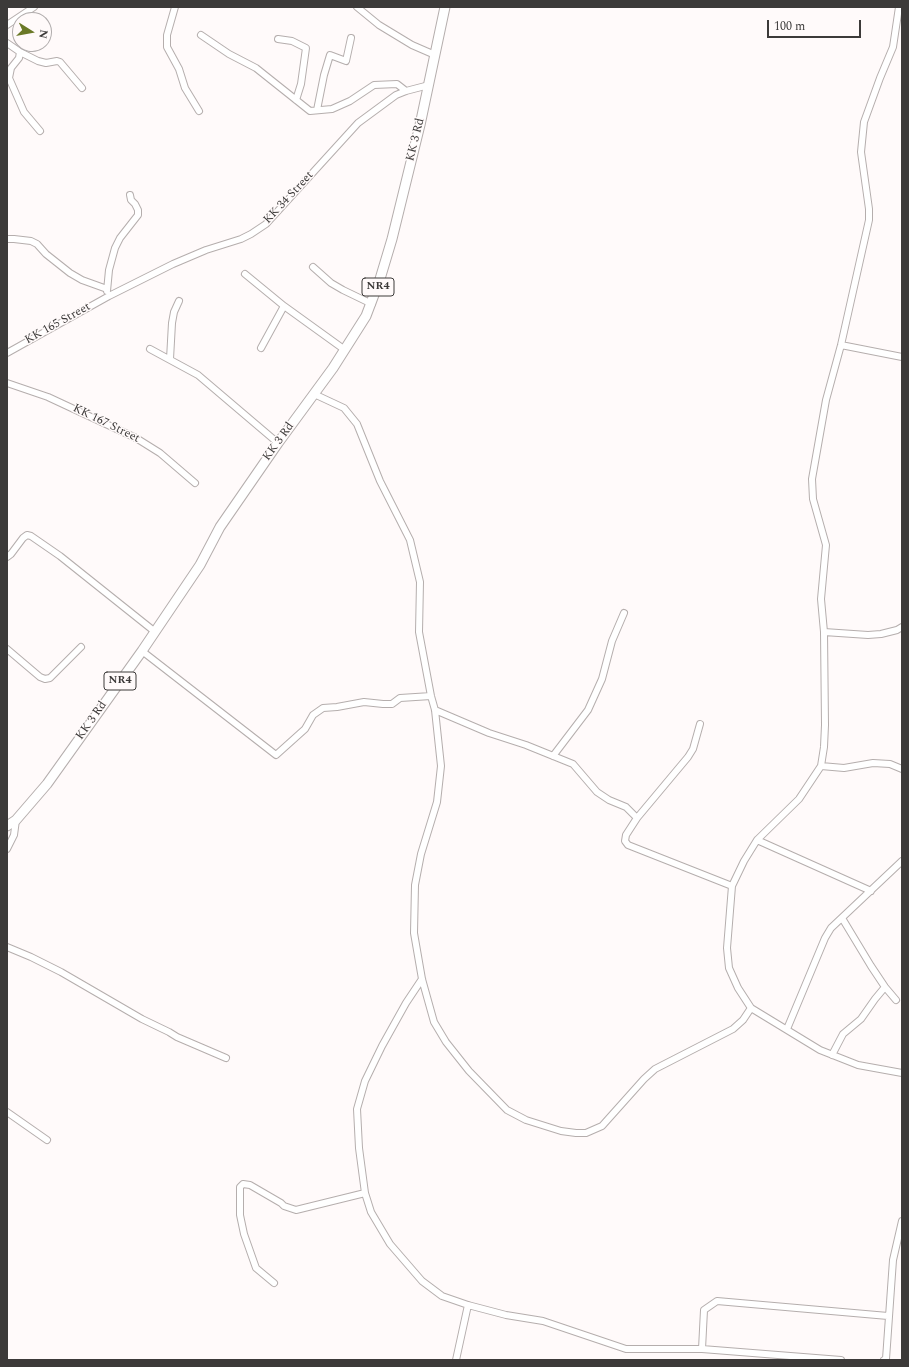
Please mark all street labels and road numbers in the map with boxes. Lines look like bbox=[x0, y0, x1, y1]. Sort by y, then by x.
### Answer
street label: KK 3 Rd bbox=[404, 117, 428, 163]
street label: KK 34 Street bbox=[261, 169, 317, 227]
road number: NR4 bbox=[362, 278, 394, 296]
street label: KK 165 Street bbox=[23, 300, 93, 348]
street label: KK 167 Street bbox=[70, 402, 142, 446]
street label: KK 3 Rd bbox=[260, 420, 298, 464]
road number: NR4 bbox=[104, 672, 136, 690]
street label: KK 3 Rd bbox=[74, 699, 110, 743]

